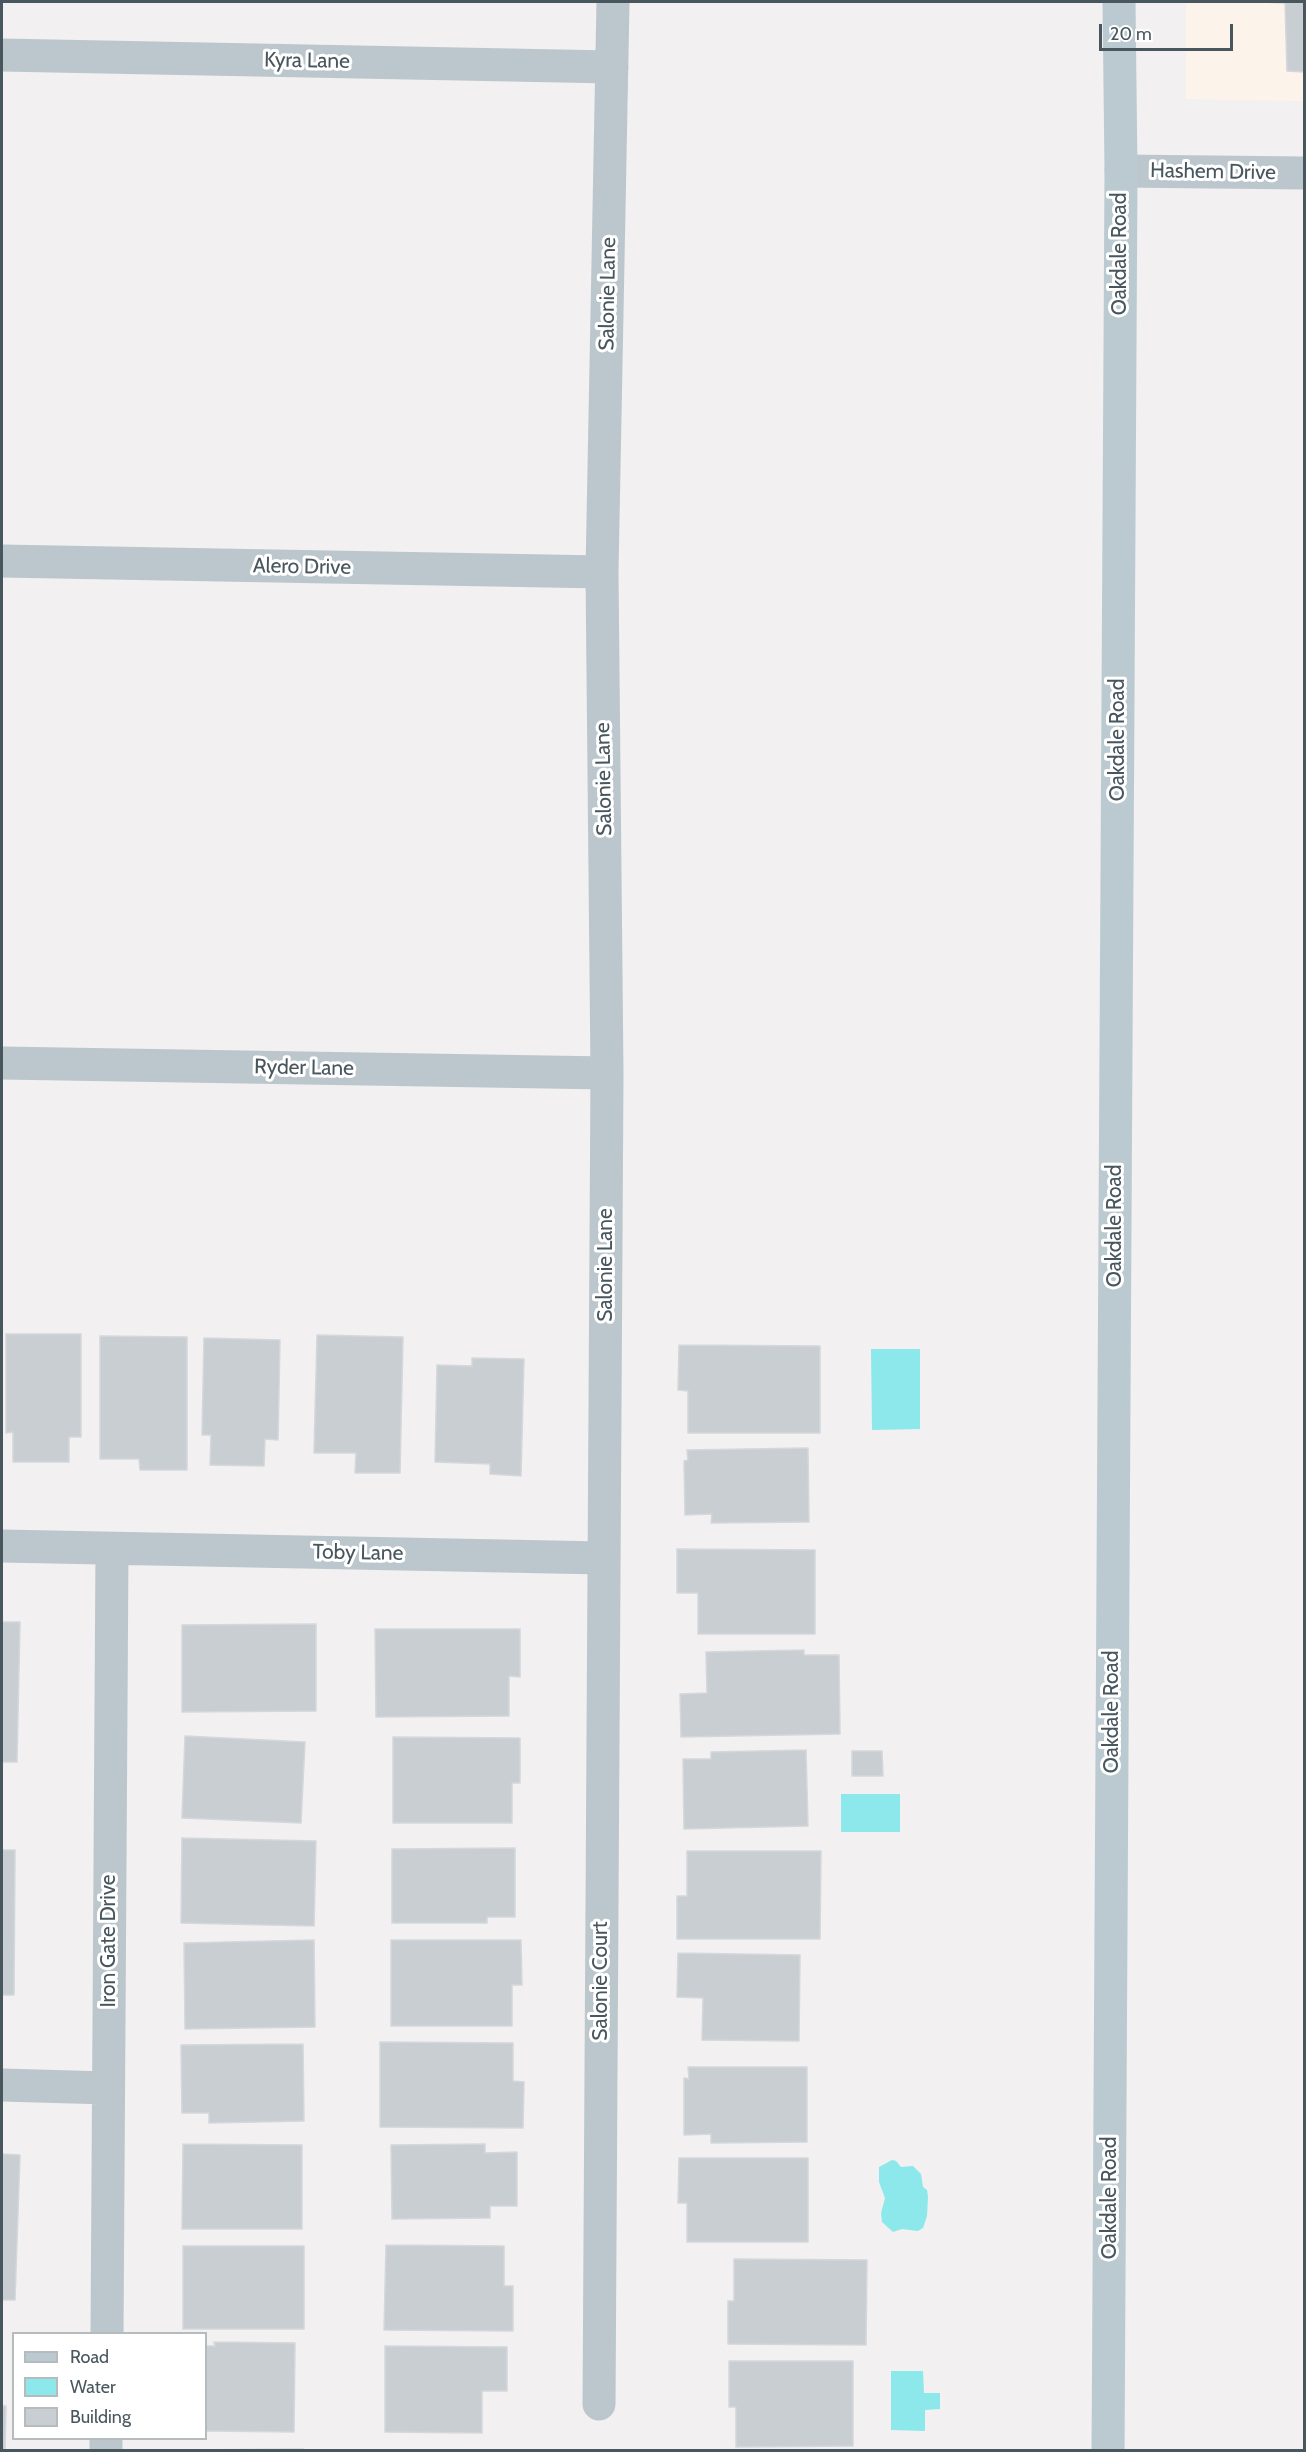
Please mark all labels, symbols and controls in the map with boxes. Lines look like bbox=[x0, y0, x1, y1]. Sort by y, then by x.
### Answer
scale bar bbox=[1102, 12, 1236, 50]
text: 20 m bbox=[1110, 23, 1152, 45]
street label: Kyra Lane bbox=[264, 48, 350, 74]
street label: Hashem Drive bbox=[1150, 158, 1276, 186]
street label: Oakdale Road bbox=[1107, 193, 1133, 315]
street label: Salonie Lane bbox=[594, 237, 622, 351]
street label: Alero Drive bbox=[253, 554, 351, 580]
street label: Oakdale Road bbox=[1105, 679, 1131, 801]
street label: Salonie Lane bbox=[590, 722, 618, 836]
street label: Ryder Lane bbox=[254, 1055, 354, 1081]
street label: Oakdale Road bbox=[1102, 1165, 1128, 1287]
street label: Salonie Lane bbox=[593, 1208, 619, 1322]
street label: Toby Lane bbox=[312, 1540, 404, 1566]
street label: Oakdale Road bbox=[1099, 1651, 1125, 1773]
street label: Iron Gate Drive bbox=[96, 1874, 122, 2008]
street label: Salonie Court bbox=[588, 1921, 614, 2041]
street label: Oakdale Road bbox=[1097, 2137, 1123, 2259]
legend bbox=[12, 2332, 207, 2440]
text: Road bbox=[70, 2346, 109, 2368]
text: Water bbox=[70, 2376, 116, 2398]
text: Building bbox=[70, 2406, 131, 2428]

